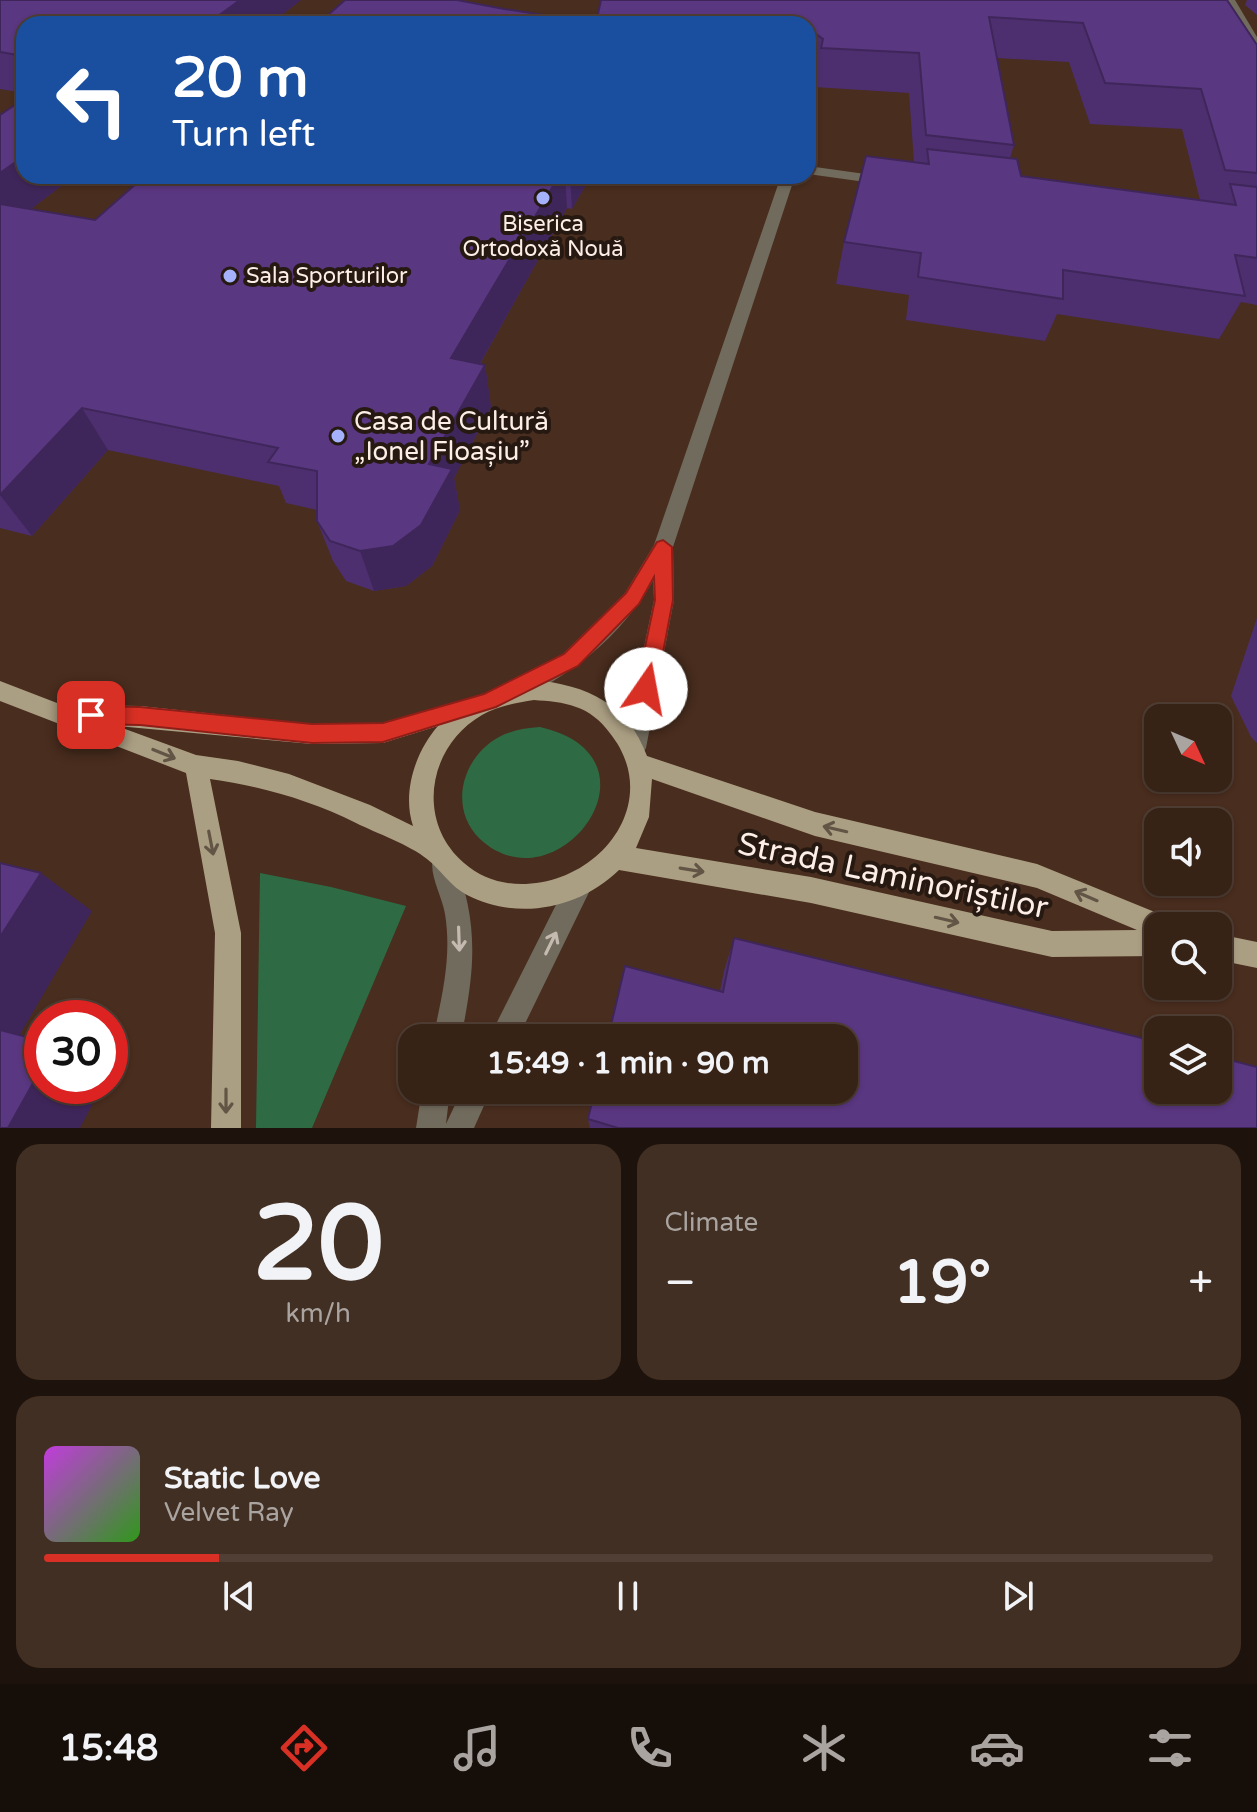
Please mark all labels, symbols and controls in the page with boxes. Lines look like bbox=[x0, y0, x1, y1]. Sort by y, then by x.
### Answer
text: 20 m bbox=[172, 45, 308, 112]
icon: left bbox=[40, 48, 144, 152]
text: Turn left bbox=[172, 113, 315, 156]
marker: Biserica Ortodoxă Nouă bbox=[534, 189, 552, 207]
place label: Biserica Ortodoxă Nouă bbox=[462, 211, 624, 262]
place label: Sala Sporturilor bbox=[246, 263, 408, 289]
marker: Sala Sporturilor bbox=[221, 267, 239, 285]
place label: Casa de Cultură „Ionel Floașiu” bbox=[354, 406, 549, 467]
marker: Casa de Cultură „Ionel Floașiu” bbox=[329, 427, 347, 445]
position arrow bbox=[604, 647, 688, 731]
pin bbox=[57, 681, 125, 749]
icon: arrive bbox=[69, 693, 113, 737]
north arrow bbox=[1144, 704, 1232, 792]
map controls bbox=[1144, 704, 1232, 1104]
one-way arrow bbox=[151, 748, 176, 762]
button: sound bbox=[1144, 808, 1232, 896]
one-way arrow bbox=[823, 821, 849, 836]
street label: Strada Laminoriștilor bbox=[734, 825, 1052, 928]
one-way arrow bbox=[204, 830, 219, 855]
one-way arrow bbox=[679, 863, 705, 878]
one-way arrow bbox=[1074, 888, 1099, 903]
button: search bbox=[1144, 912, 1232, 1000]
one-way arrow bbox=[934, 913, 960, 928]
one-way arrow bbox=[451, 925, 466, 952]
one-way arrow bbox=[543, 932, 559, 956]
speed limit sign: 30 bbox=[24, 1000, 128, 1104]
button: layers bbox=[1144, 1016, 1232, 1104]
text: 15:49 · 1 min · 90 m bbox=[487, 1045, 769, 1082]
one-way arrow bbox=[219, 1087, 234, 1114]
text: 20 bbox=[253, 1183, 384, 1308]
text: Climate bbox=[665, 1207, 758, 1238]
text: 19° bbox=[893, 1247, 991, 1319]
text: − bbox=[665, 1257, 696, 1310]
text: + bbox=[1188, 1257, 1213, 1310]
text: km/h bbox=[286, 1298, 351, 1329]
text: Static Love bbox=[164, 1460, 320, 1497]
text: Velvet Ray bbox=[164, 1497, 294, 1528]
icon: previous bbox=[217, 1574, 261, 1618]
icon: pause bbox=[606, 1574, 650, 1618]
icon: next bbox=[996, 1574, 1040, 1618]
icon: directions bbox=[276, 1720, 332, 1776]
icon: music bbox=[449, 1720, 505, 1776]
icon: phone bbox=[622, 1720, 678, 1776]
icon: climate bbox=[796, 1720, 852, 1776]
icon: car bbox=[969, 1720, 1025, 1776]
icon: filters bbox=[1142, 1720, 1198, 1776]
text: 15:48 bbox=[59, 1727, 158, 1770]

